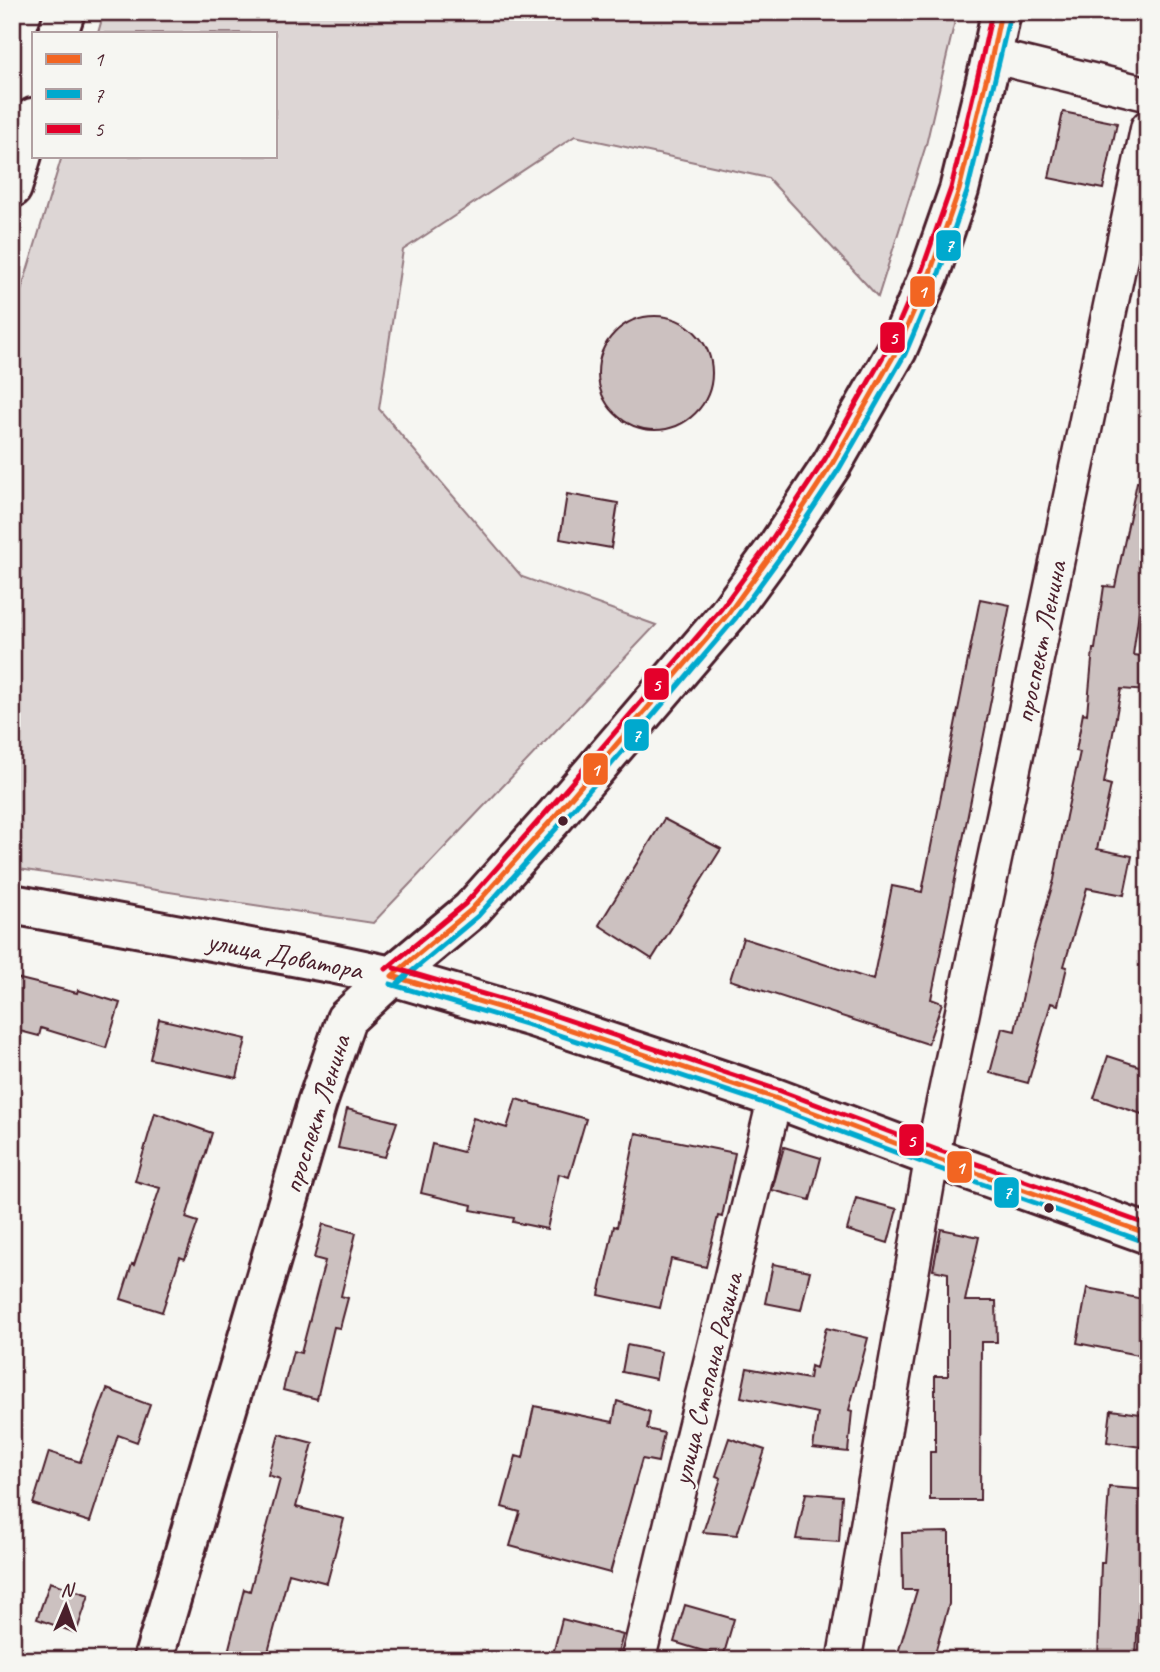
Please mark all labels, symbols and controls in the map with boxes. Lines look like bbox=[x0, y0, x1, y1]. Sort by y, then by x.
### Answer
legend bbox=[32, 32, 276, 158]
text: 1 bbox=[94, 46, 105, 72]
text: 7 bbox=[94, 82, 105, 108]
text: 5 bbox=[94, 116, 105, 142]
line badge: 7 bbox=[935, 229, 962, 262]
text: 7 bbox=[945, 234, 956, 258]
line badge: 1 bbox=[909, 275, 936, 308]
text: 1 bbox=[918, 280, 929, 304]
line badge: 5 bbox=[879, 321, 906, 354]
text: 5 bbox=[889, 326, 899, 350]
street label: проспект Ленина bbox=[1006, 556, 1075, 726]
line badge: 5 bbox=[643, 667, 670, 701]
text: 5 bbox=[652, 673, 662, 697]
line badge: 7 bbox=[623, 718, 650, 752]
text: 7 bbox=[632, 724, 643, 748]
line badge: 1 bbox=[582, 752, 609, 786]
text: 1 bbox=[591, 758, 602, 782]
unlabelled marker bbox=[556, 814, 570, 828]
street label: улица Доватора bbox=[202, 922, 367, 988]
street label: проспект Ленина bbox=[274, 1029, 359, 1198]
line badge: 5 bbox=[898, 1123, 925, 1157]
text: 5 bbox=[907, 1129, 917, 1153]
line badge: 1 bbox=[946, 1150, 973, 1184]
text: 1 bbox=[956, 1156, 967, 1180]
line badge: 7 bbox=[993, 1176, 1020, 1209]
text: 7 bbox=[1003, 1181, 1014, 1205]
unlabelled marker bbox=[1042, 1201, 1056, 1215]
street label: улица Степана Разина bbox=[663, 1267, 751, 1491]
north arrow bbox=[32, 1570, 102, 1640]
text: N bbox=[60, 1578, 76, 1602]

